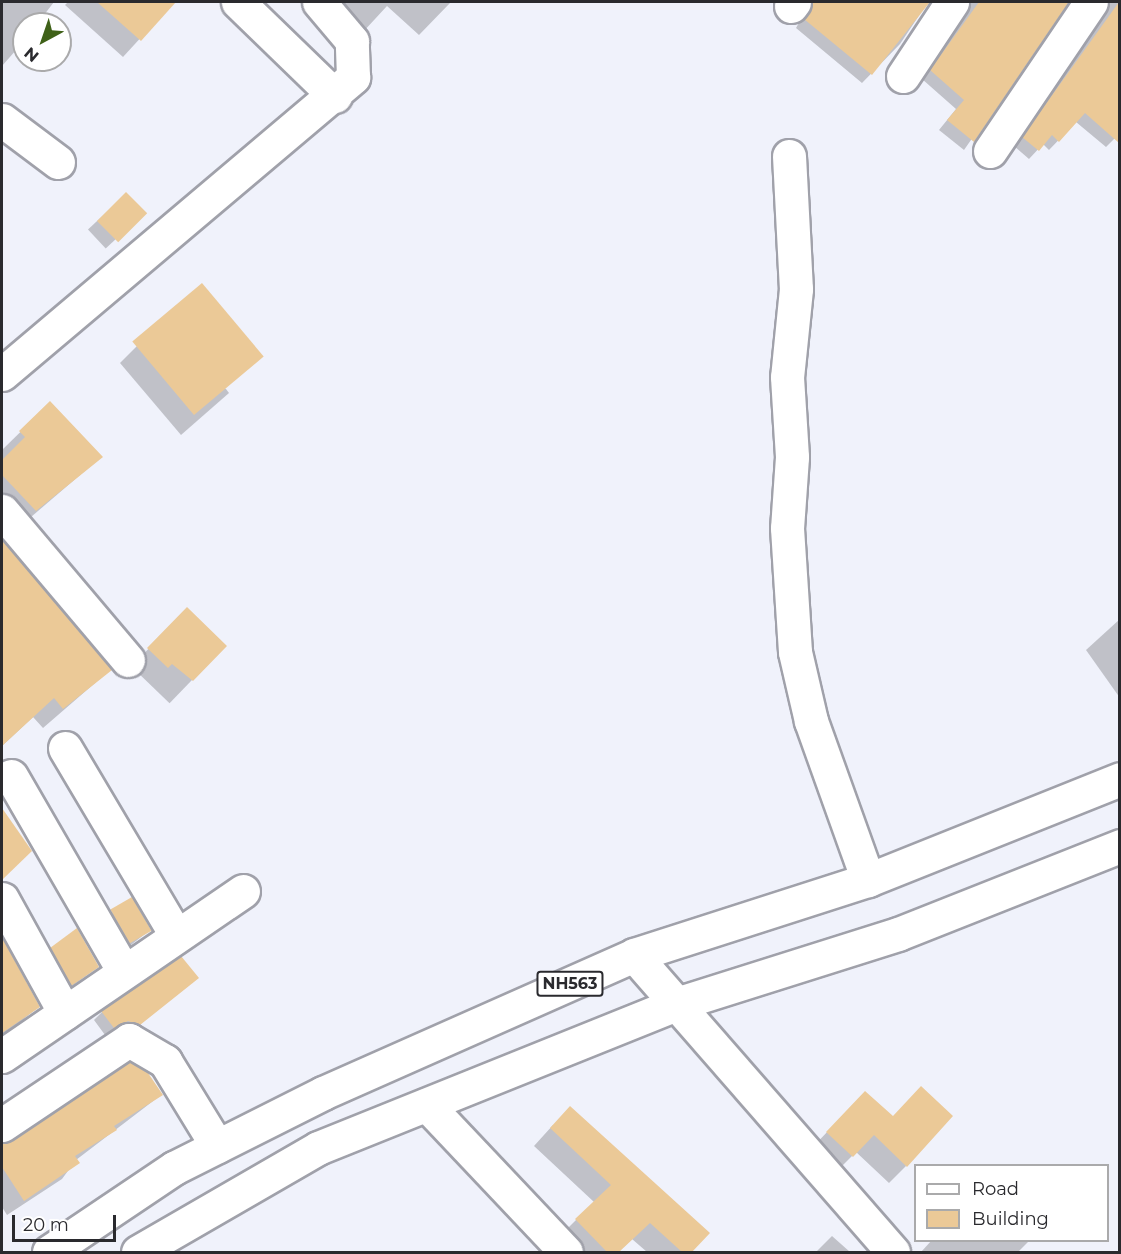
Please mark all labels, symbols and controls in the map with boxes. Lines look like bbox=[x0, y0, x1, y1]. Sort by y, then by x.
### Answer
north arrow bbox=[12, 12, 72, 72]
text: N bbox=[20, 43, 42, 66]
road number: NH563 bbox=[536, 971, 604, 997]
legend bbox=[914, 1164, 1109, 1242]
text: Road bbox=[972, 1178, 1019, 1200]
scale bar bbox=[15, 1203, 118, 1241]
text: Building bbox=[972, 1208, 1049, 1230]
text: 20 m bbox=[23, 1214, 69, 1236]

